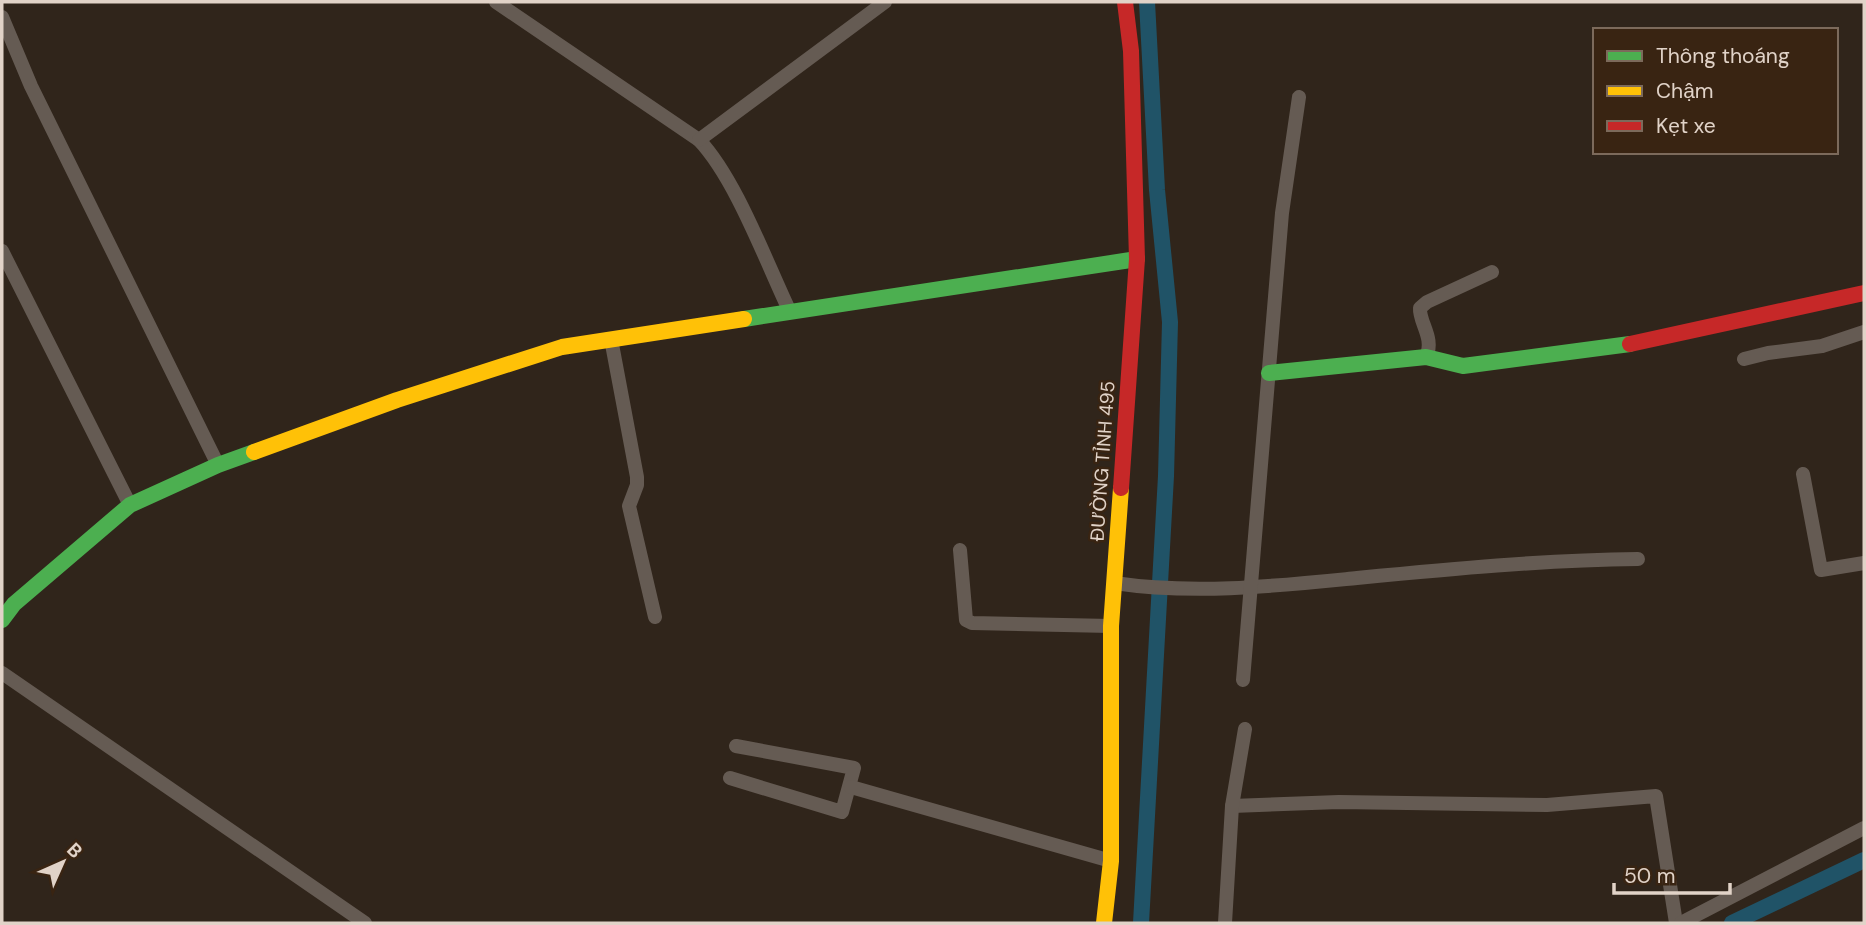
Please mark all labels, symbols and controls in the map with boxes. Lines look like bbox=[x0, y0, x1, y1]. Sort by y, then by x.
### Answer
legend bbox=[1593, 28, 1838, 154]
text: Thông thoáng bbox=[1656, 42, 1790, 70]
text: Chậm bbox=[1656, 77, 1714, 105]
text: Kẹt xe bbox=[1656, 112, 1716, 140]
street label: ĐƯỜNG TỈNH 495 bbox=[1084, 380, 1121, 542]
north arrow bbox=[28, 827, 98, 897]
text: B bbox=[62, 837, 88, 863]
scale bar bbox=[1614, 852, 1730, 896]
text: 50 m bbox=[1624, 862, 1675, 890]

